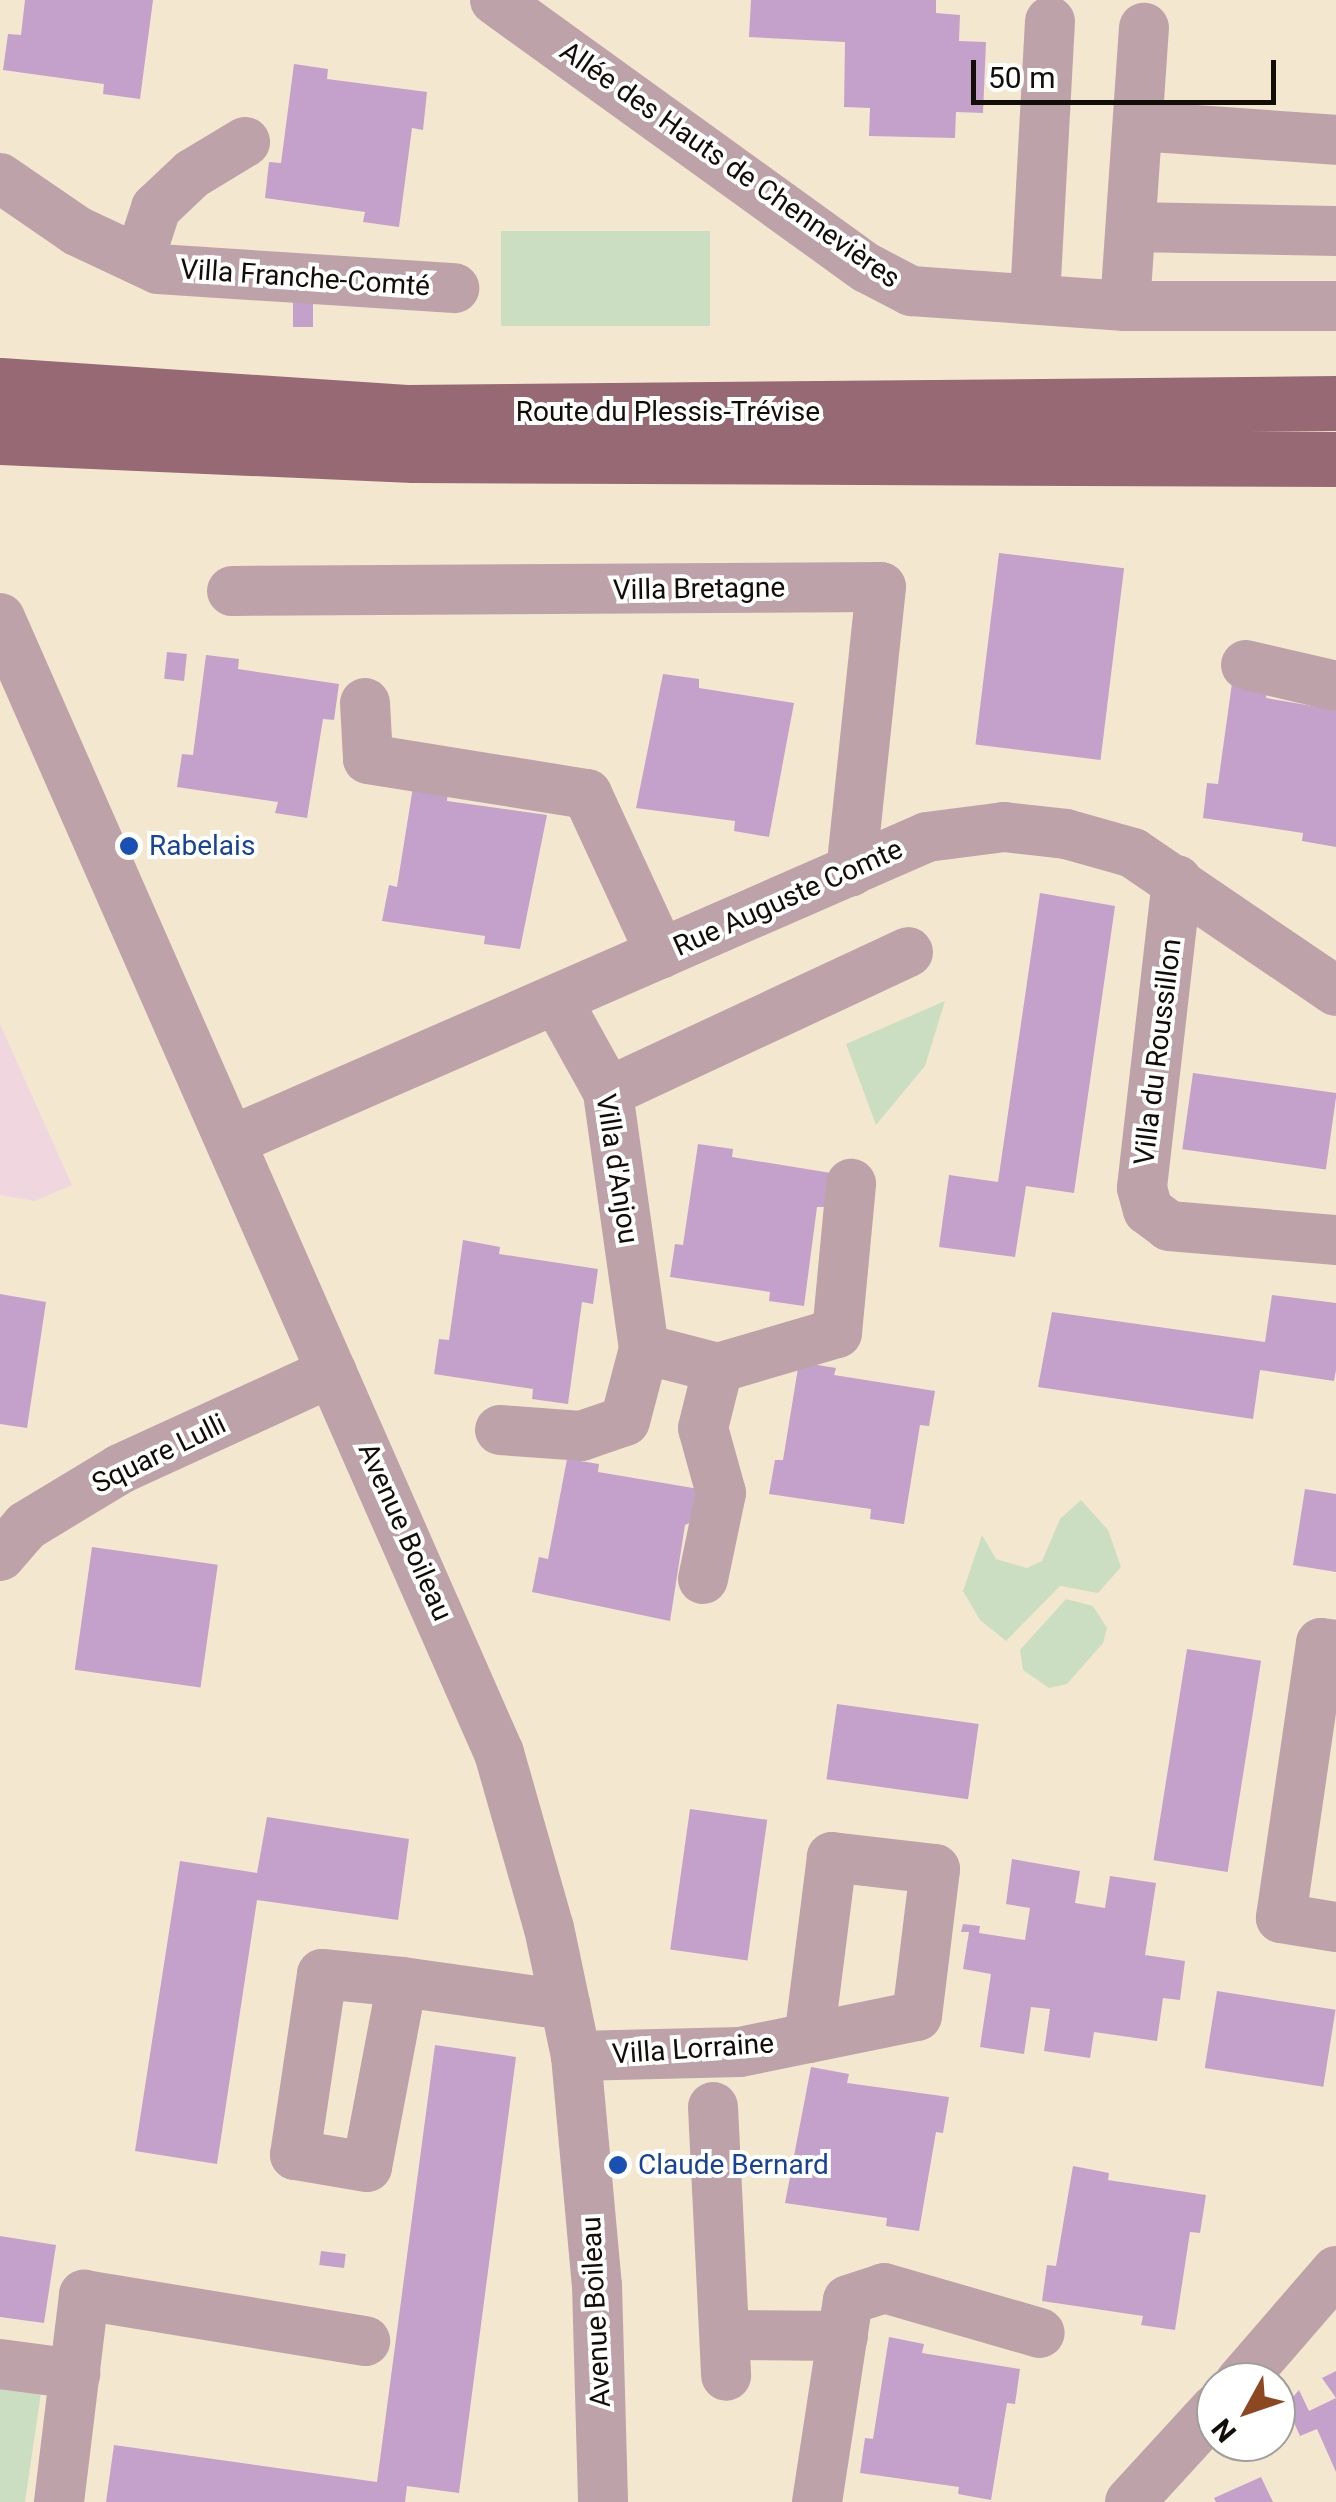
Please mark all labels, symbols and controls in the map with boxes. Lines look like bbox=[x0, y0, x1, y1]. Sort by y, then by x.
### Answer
street label: Allée des Hauts de Chennevières bbox=[554, 34, 906, 296]
scale bar bbox=[976, 40, 1281, 102]
text: 50 m bbox=[988, 60, 1055, 95]
street label: Villa Franche-Comté bbox=[179, 253, 431, 303]
street label: Route du Plessis-Trévise bbox=[516, 395, 820, 429]
street label: Villa Bretagne bbox=[613, 571, 785, 607]
place label: Rabelais bbox=[149, 829, 255, 863]
street label: Rue Auguste Comte bbox=[668, 832, 908, 964]
marker: Rabelais bbox=[118, 835, 140, 857]
street label: Villa du Roussillon bbox=[1127, 937, 1189, 1167]
street label: Villa d'Anjou bbox=[589, 1092, 645, 1246]
street label: Square Lulli bbox=[87, 1407, 231, 1501]
street label: Avenue Boileau bbox=[351, 1438, 459, 1626]
street label: Villa Lorraine bbox=[611, 2027, 775, 2071]
place label: Claude Bernard bbox=[638, 2148, 829, 2182]
marker: Claude Bernard bbox=[607, 2154, 629, 2176]
street label: Avenue Boileau bbox=[574, 2216, 618, 2408]
north arrow bbox=[1196, 2362, 1296, 2462]
text: N bbox=[1205, 2412, 1243, 2449]

